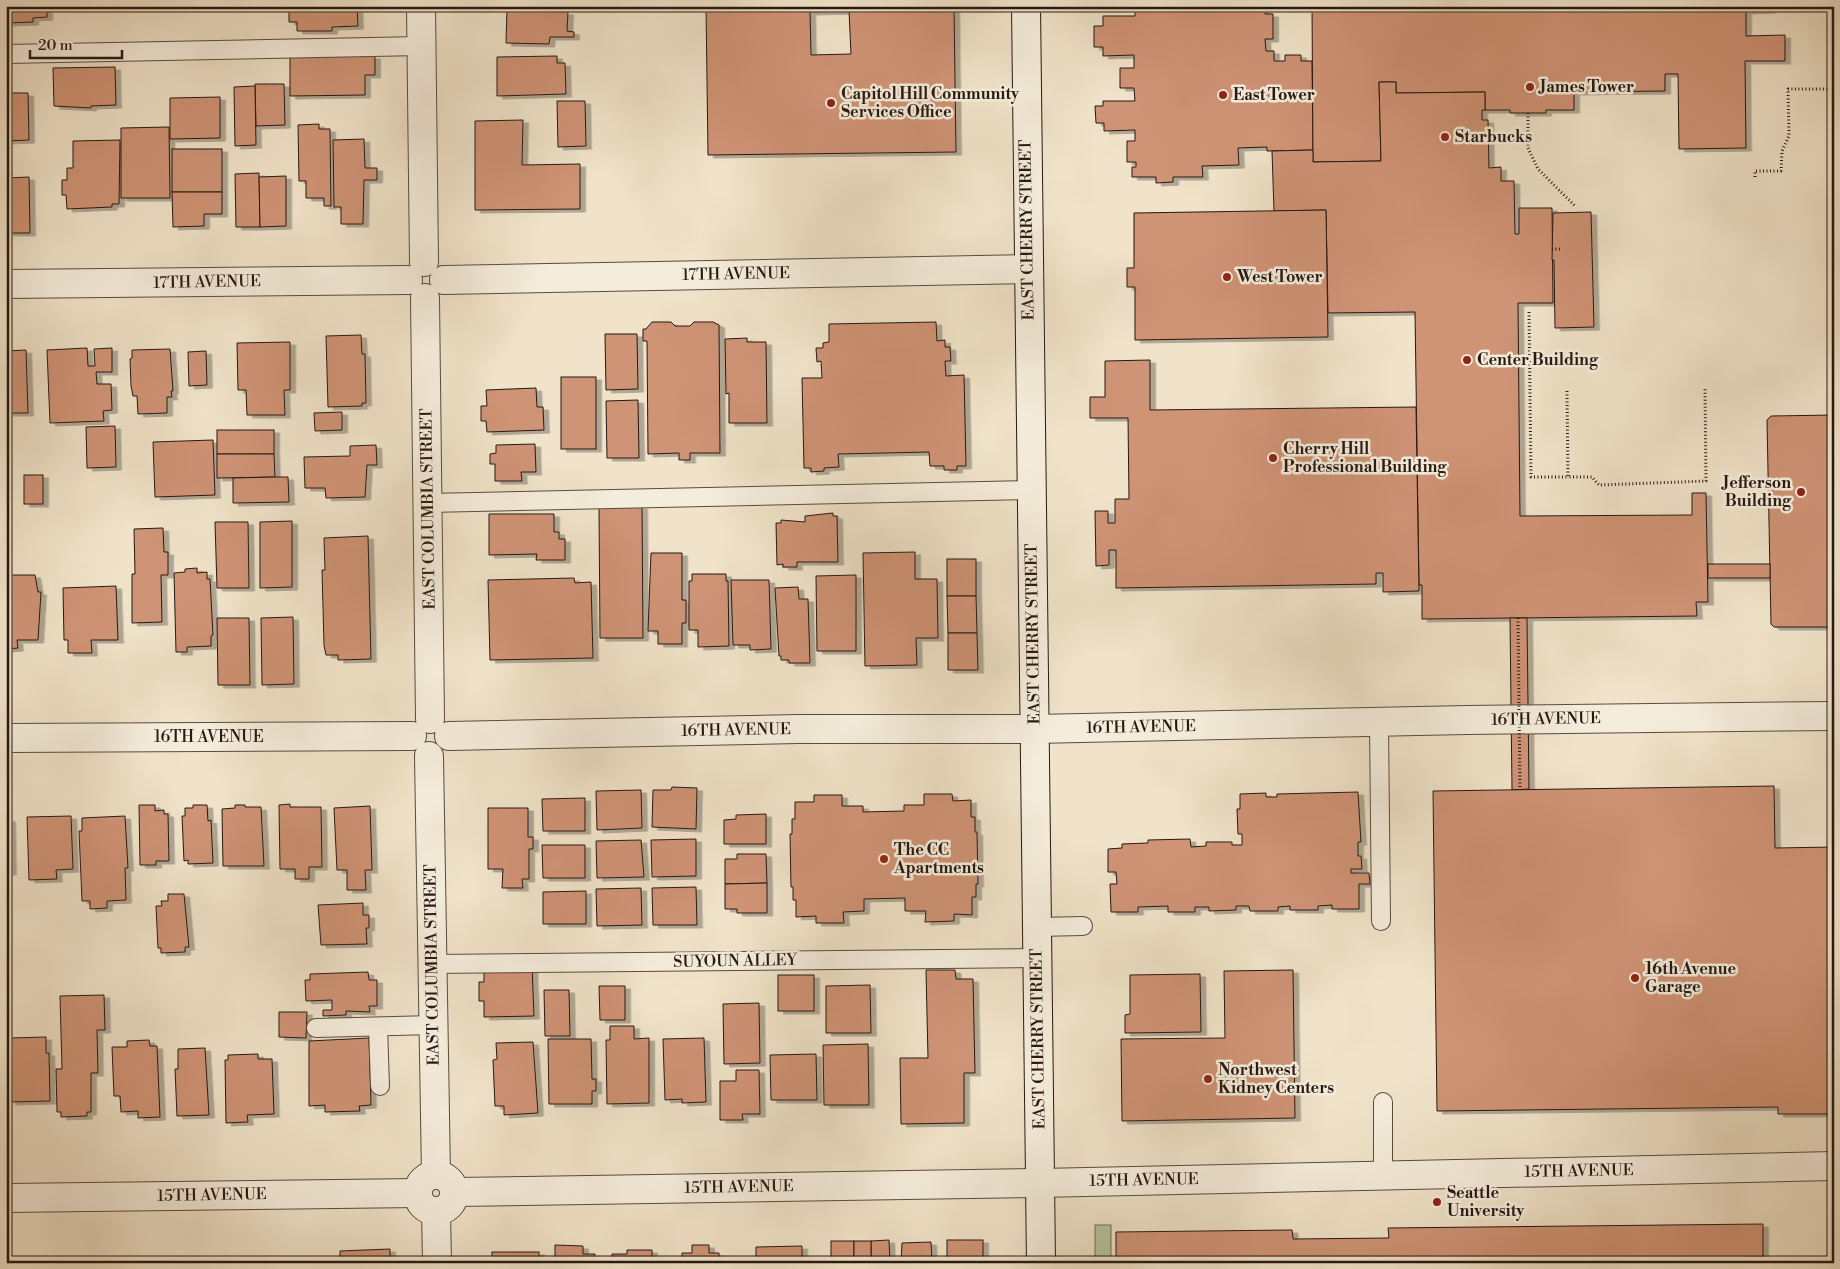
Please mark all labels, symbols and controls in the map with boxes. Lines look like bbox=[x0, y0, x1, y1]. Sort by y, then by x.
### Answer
scale bar bbox=[30, 28, 122, 60]
text: 20 m bbox=[38, 36, 73, 55]
place label: James Tower bbox=[1538, 77, 1634, 97]
marker: James Tower bbox=[1524, 81, 1536, 93]
place label: Capitol Hill Community Services Office bbox=[841, 84, 1020, 122]
place label: East Tower bbox=[1233, 85, 1315, 105]
marker: East Tower bbox=[1217, 89, 1229, 101]
marker: Capitol Hill Community Services Office bbox=[825, 97, 837, 109]
place label: Starbucks bbox=[1455, 127, 1532, 147]
marker: Starbucks bbox=[1439, 131, 1451, 143]
street label: EAST CHERRY STREET bbox=[1015, 139, 1039, 321]
street label: 17TH AVENUE bbox=[682, 263, 790, 285]
place label: West Tower bbox=[1236, 267, 1323, 287]
street label: 17TH AVENUE bbox=[153, 271, 261, 293]
marker: West Tower bbox=[1221, 271, 1233, 283]
place label: Center Building bbox=[1477, 350, 1599, 370]
marker: Center Building bbox=[1461, 354, 1473, 366]
street label: EAST COLUMBIA STREET bbox=[416, 408, 440, 610]
place label: Cherry Hill Professional Building bbox=[1283, 439, 1447, 477]
marker: Cherry Hill Professional Building bbox=[1267, 452, 1279, 464]
place label: Jefferson Building bbox=[1721, 473, 1792, 511]
marker: Jefferson Building bbox=[1795, 486, 1807, 498]
street label: EAST CHERRY STREET bbox=[1021, 543, 1045, 725]
street label: 16TH AVENUE bbox=[1491, 708, 1601, 730]
street label: 16TH AVENUE bbox=[1086, 716, 1196, 738]
street label: 16TH AVENUE bbox=[681, 719, 791, 741]
street label: 16TH AVENUE bbox=[154, 727, 264, 747]
place label: The CC Apartments bbox=[893, 840, 984, 878]
marker: The CC Apartments bbox=[878, 853, 890, 865]
street label: EAST COLUMBIA STREET bbox=[420, 864, 444, 1066]
street label: EAST CHERRY STREET bbox=[1026, 948, 1050, 1130]
street label: SUYOUN ALLEY bbox=[673, 950, 799, 972]
place label: 16th Avenue Garage bbox=[1645, 959, 1736, 997]
marker: 16th Avenue Garage bbox=[1629, 972, 1641, 984]
place label: Northwest Kidney Centers bbox=[1218, 1060, 1334, 1098]
marker: Northwest Kidney Centers bbox=[1202, 1073, 1214, 1085]
street label: 15TH AVENUE bbox=[1524, 1160, 1634, 1182]
street label: 15TH AVENUE bbox=[1089, 1169, 1199, 1191]
street label: 15TH AVENUE bbox=[684, 1176, 794, 1198]
place label: Seattle University bbox=[1447, 1183, 1525, 1221]
street label: 15TH AVENUE bbox=[157, 1184, 267, 1206]
marker: Seattle University bbox=[1431, 1196, 1443, 1208]

